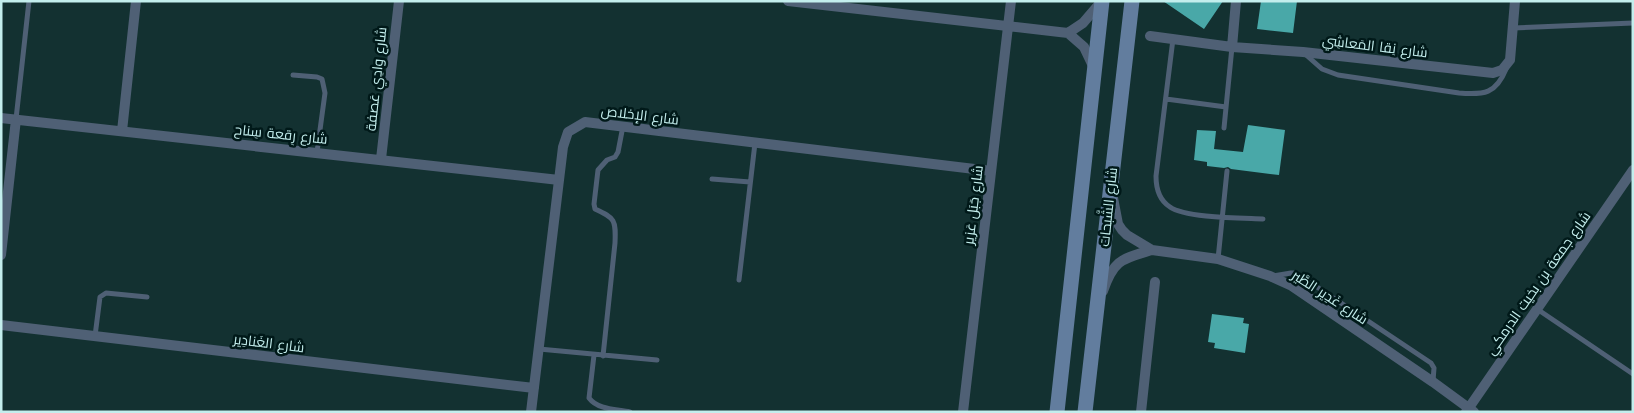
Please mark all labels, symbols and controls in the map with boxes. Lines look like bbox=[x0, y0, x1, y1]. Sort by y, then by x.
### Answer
street label: شارع وادِي عَصفة bbox=[363, 26, 393, 132]
street label: شارع نِقا المَعاشِي bbox=[1321, 32, 1429, 63]
street label: شارع الإخلاص bbox=[600, 102, 680, 129]
street label: شارع رِقعة سِناح bbox=[233, 121, 328, 149]
street label: شارع جَبَل عَزير bbox=[960, 164, 987, 247]
street label: شارع الشَّبحات bbox=[1092, 166, 1121, 247]
street label: شارع جمعة بن بخيت الدرمكي bbox=[1482, 208, 1597, 360]
street label: شارع غَدِير الطَّير bbox=[1288, 266, 1371, 328]
street label: شارع الغَنادِير bbox=[231, 331, 305, 356]

